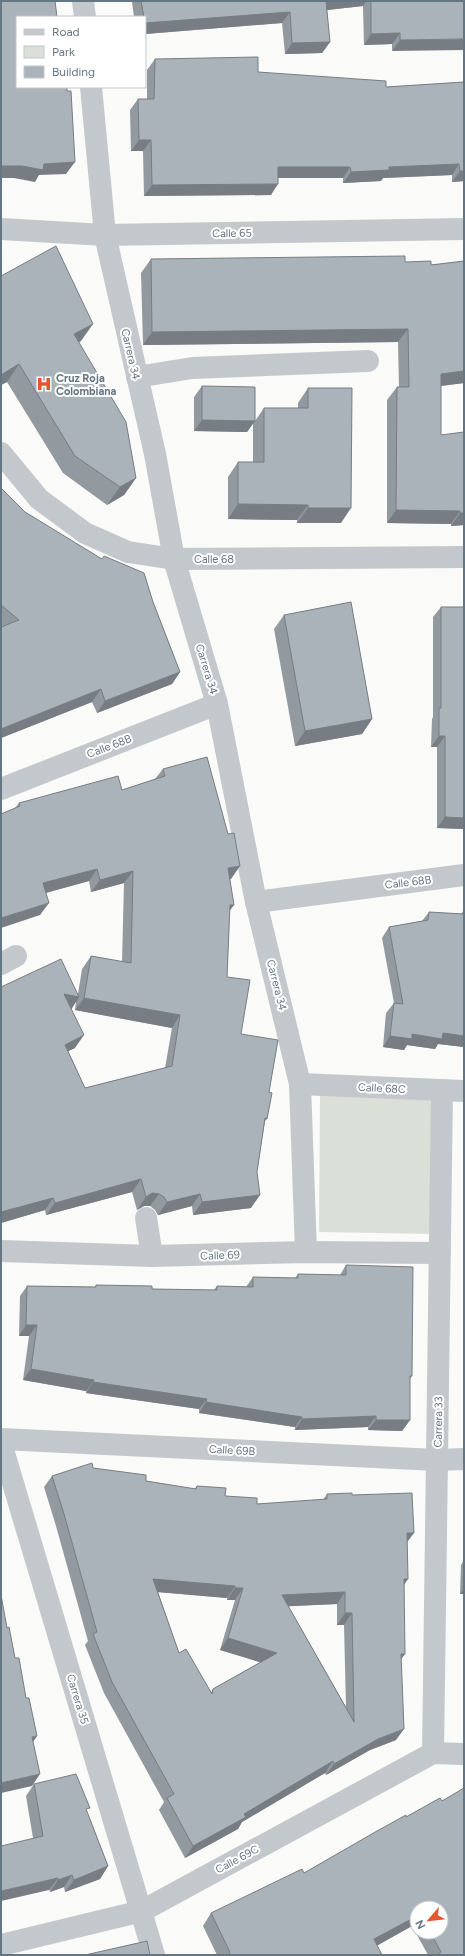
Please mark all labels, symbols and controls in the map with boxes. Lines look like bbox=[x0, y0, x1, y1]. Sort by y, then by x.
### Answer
legend bbox=[16, 16, 146, 88]
text: Road bbox=[52, 25, 80, 39]
text: Park bbox=[52, 45, 75, 59]
text: Building bbox=[52, 65, 95, 79]
street label: Calle 65 bbox=[212, 227, 252, 240]
street label: Carrera 34 bbox=[118, 327, 143, 381]
place label: Cruz Roja Colombiana bbox=[56, 372, 117, 398]
hospital icon: Cruz Roja Colombiana bbox=[35, 375, 53, 393]
street label: Calle 68 bbox=[194, 553, 234, 566]
street label: Carrera 34 bbox=[193, 642, 220, 696]
street label: Calle 68B bbox=[85, 732, 134, 761]
street label: Calle 68B bbox=[384, 873, 432, 892]
street label: Carrera 34 bbox=[264, 958, 289, 1012]
street label: Calle 68C bbox=[358, 1081, 406, 1096]
street label: Calle 69 bbox=[200, 1248, 240, 1263]
street label: Carrera 33 bbox=[432, 1396, 445, 1448]
street label: Calle 69B bbox=[209, 1443, 256, 1458]
street label: Carrera 35 bbox=[64, 1673, 91, 1726]
street label: Calle 69C bbox=[213, 1843, 261, 1876]
north arrow bbox=[409, 1900, 449, 1940]
text: N bbox=[413, 1918, 428, 1931]

